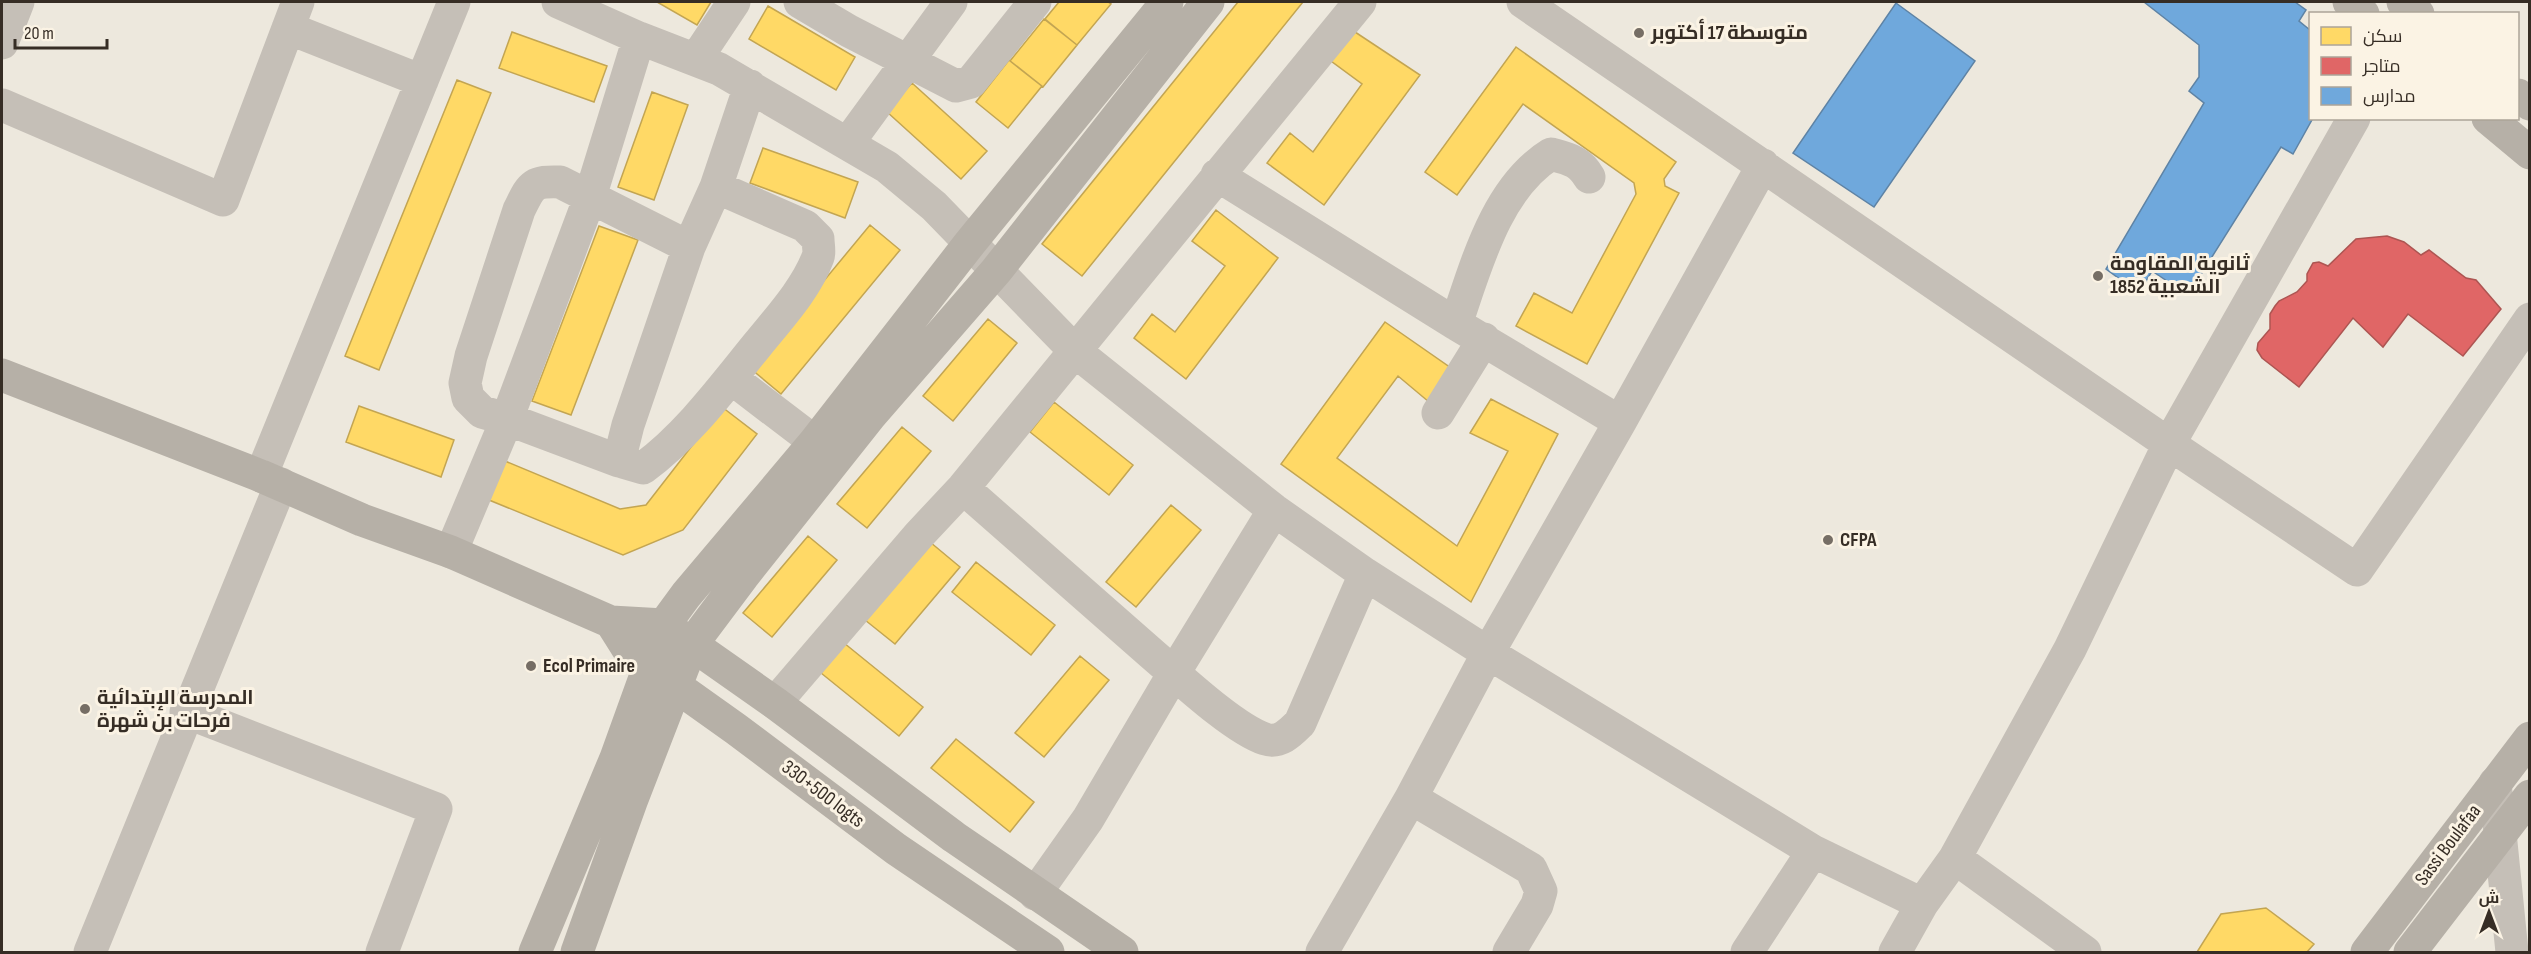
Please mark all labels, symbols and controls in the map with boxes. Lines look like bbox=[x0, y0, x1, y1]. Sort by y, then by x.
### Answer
scale bar bbox=[15, 12, 106, 50]
legend bbox=[2309, 12, 2519, 120]
place label: متوسطة 17 أكتوبر bbox=[1650, 18, 1808, 45]
text: 20 m bbox=[24, 23, 54, 44]
marker: متوسطة 17 أكتوبر bbox=[1632, 26, 1646, 40]
text: سكن bbox=[2363, 26, 2402, 47]
text: متاجر bbox=[2362, 56, 2401, 77]
text: مدارس bbox=[2363, 86, 2416, 107]
place label: ثانوية المقاومة الشعبية 1852 bbox=[2110, 252, 2250, 299]
marker: ثانوية المقاومة الشعبية 1852 bbox=[2091, 269, 2105, 283]
place label: CFPA bbox=[1840, 528, 1877, 552]
marker: CFPA bbox=[1821, 533, 1835, 547]
place label: Ecol Primaire bbox=[543, 654, 635, 678]
marker: Ecol Primaire bbox=[524, 659, 538, 673]
place label: المدرسة الإبتدائية فرحات بن شهرة bbox=[97, 686, 254, 733]
marker: المدرسة الإبتدائية فرحات بن شهرة bbox=[78, 702, 92, 716]
street label: 330+500 logts bbox=[777, 755, 869, 833]
street label: Sassi Boulafaa bbox=[2410, 800, 2486, 890]
north arrow bbox=[2459, 882, 2519, 942]
text: ش bbox=[2479, 889, 2499, 908]

